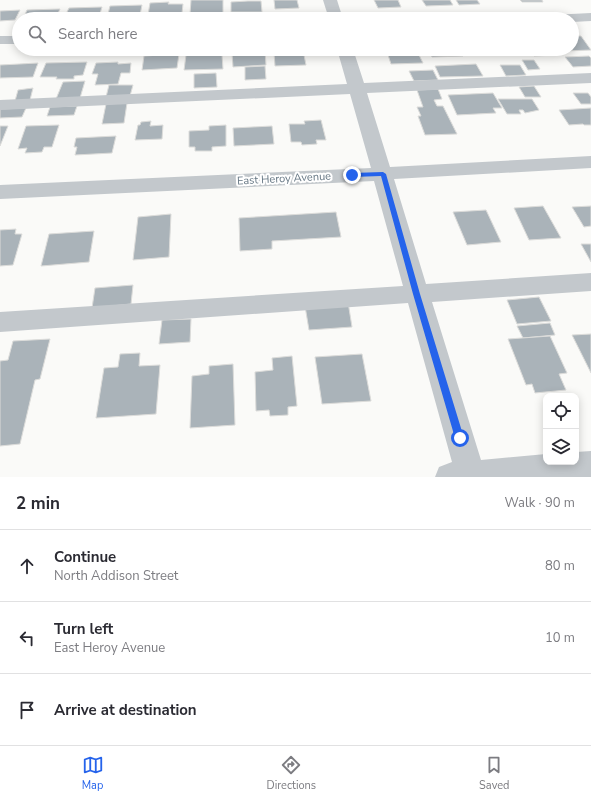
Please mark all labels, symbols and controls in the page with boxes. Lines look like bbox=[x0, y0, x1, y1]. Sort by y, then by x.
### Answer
search box bbox=[12, 12, 579, 56]
icon: search bbox=[26, 23, 48, 45]
text: Search here bbox=[58, 24, 138, 44]
route end bbox=[343, 166, 361, 184]
street label: East Heroy Avenue bbox=[237, 169, 332, 188]
map controls bbox=[543, 393, 579, 465]
button: locate bbox=[543, 393, 579, 429]
route start bbox=[451, 429, 469, 447]
button: layers bbox=[543, 429, 579, 465]
text: 2 min bbox=[16, 492, 60, 515]
text: Walk · 90 m bbox=[504, 494, 575, 512]
text: Continue bbox=[54, 547, 116, 567]
icon: ahead bbox=[16, 555, 38, 577]
text: 80 m bbox=[545, 557, 575, 575]
text: North Addison Street bbox=[54, 567, 178, 585]
text: Turn left bbox=[54, 619, 113, 639]
icon: left bbox=[16, 627, 38, 649]
text: 10 m bbox=[545, 629, 575, 647]
text: East Heroy Avenue bbox=[54, 639, 165, 657]
icon: arrive bbox=[16, 699, 38, 721]
text: Arrive at destination bbox=[54, 700, 197, 720]
tab: Map bbox=[82, 754, 104, 793]
tab: Directions bbox=[267, 754, 316, 793]
tab: Saved bbox=[479, 754, 509, 793]

